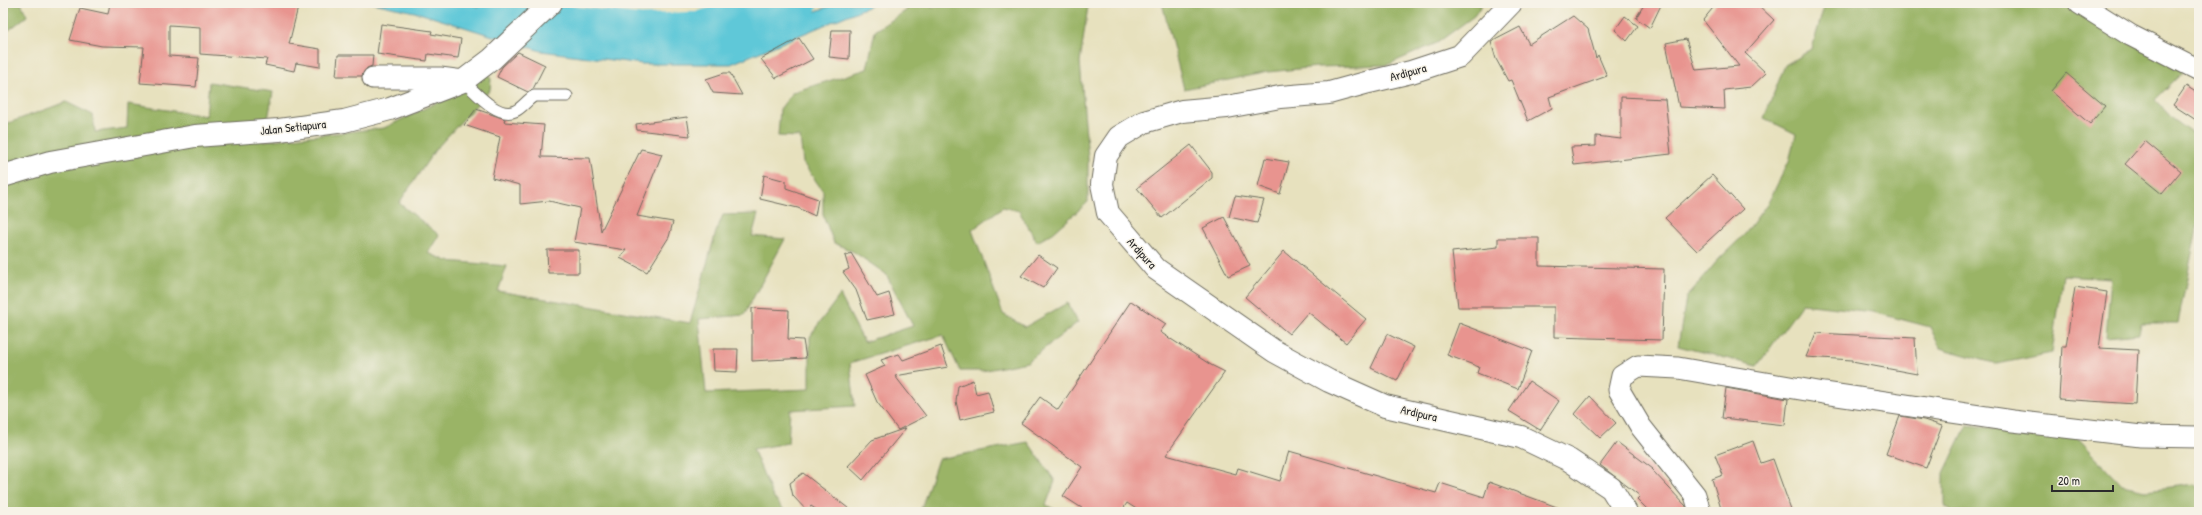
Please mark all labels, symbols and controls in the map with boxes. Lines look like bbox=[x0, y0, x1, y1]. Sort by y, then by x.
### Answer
street label: Ardipura bbox=[1388, 59, 1428, 85]
street label: Jalan Setiapura bbox=[259, 115, 327, 139]
street label: Ardipura bbox=[1123, 234, 1161, 273]
street label: Ardipura bbox=[1399, 401, 1439, 426]
scale bar bbox=[2052, 467, 2113, 493]
text: 20 m bbox=[2058, 472, 2080, 489]

